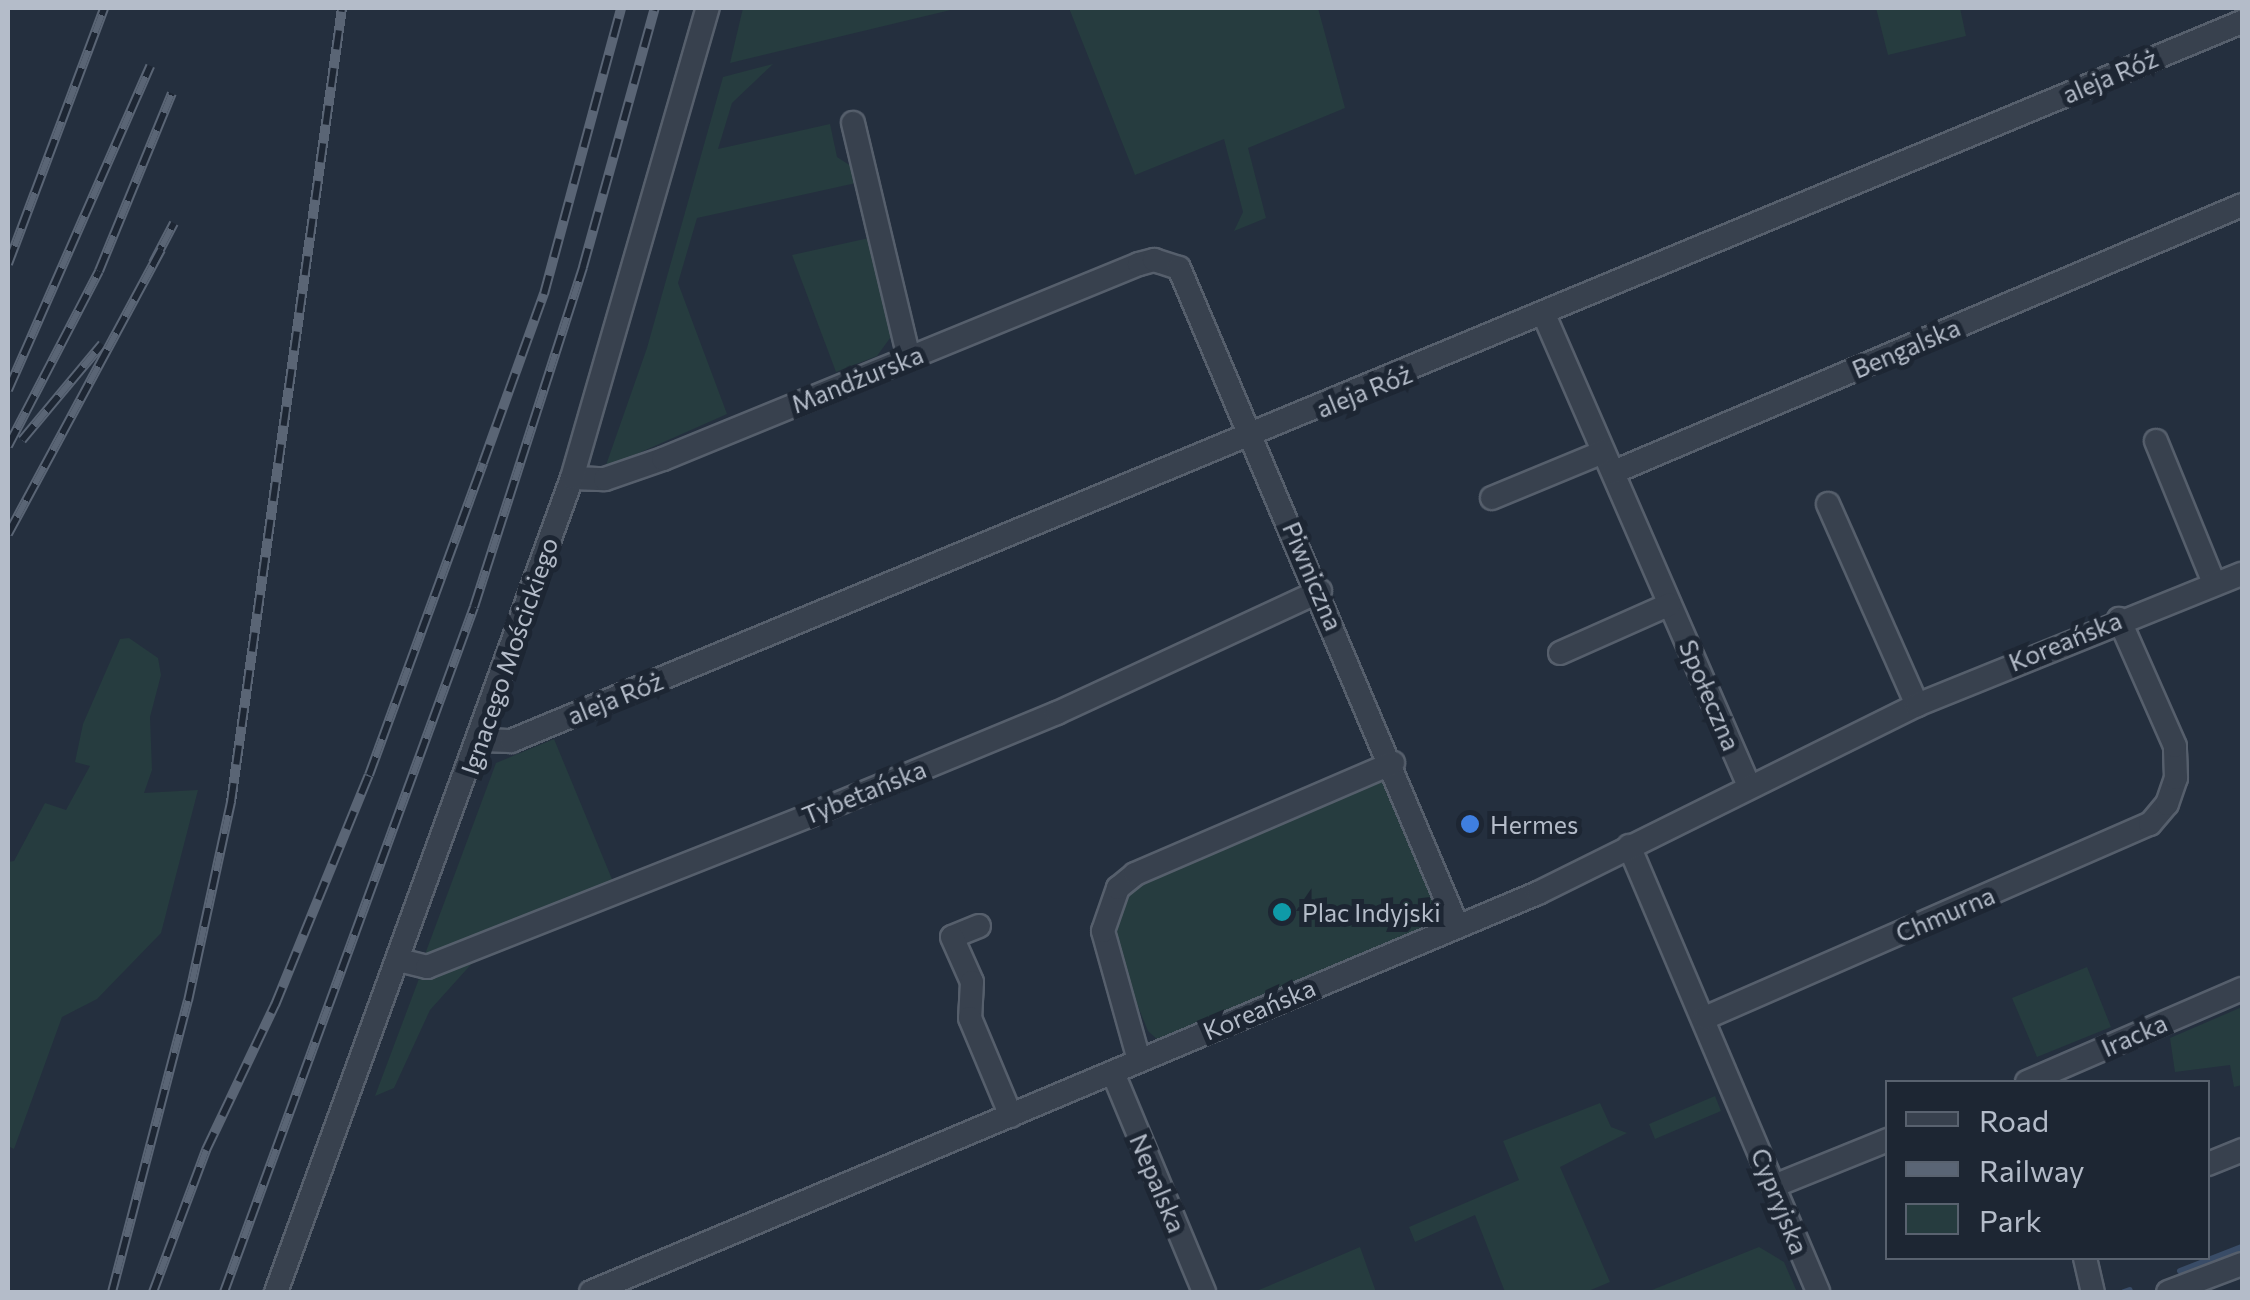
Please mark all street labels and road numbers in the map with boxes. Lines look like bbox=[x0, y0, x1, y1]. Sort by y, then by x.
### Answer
street label: aleja Róż bbox=[2058, 43, 2162, 109]
street label: Bengalska bbox=[1847, 312, 1965, 384]
street label: Mandżurska bbox=[787, 339, 927, 419]
street label: aleja Róż bbox=[1312, 358, 1416, 424]
street label: Piwniczna bbox=[1277, 517, 1349, 635]
street label: Ignacego Mościckiego bbox=[454, 533, 564, 779]
street label: Koreańska bbox=[2004, 605, 2126, 677]
street label: Społeczna bbox=[1673, 635, 1747, 755]
street label: aleja Róż bbox=[563, 665, 667, 731]
street label: Tybetańska bbox=[798, 754, 930, 830]
street label: Chmurna bbox=[1891, 880, 1999, 948]
street label: Koreańska bbox=[1198, 972, 1320, 1046]
street label: Iracka bbox=[2096, 1007, 2172, 1063]
street label: Nepalska bbox=[1124, 1129, 1192, 1237]
street label: Cypryjska bbox=[1745, 1144, 1815, 1258]

